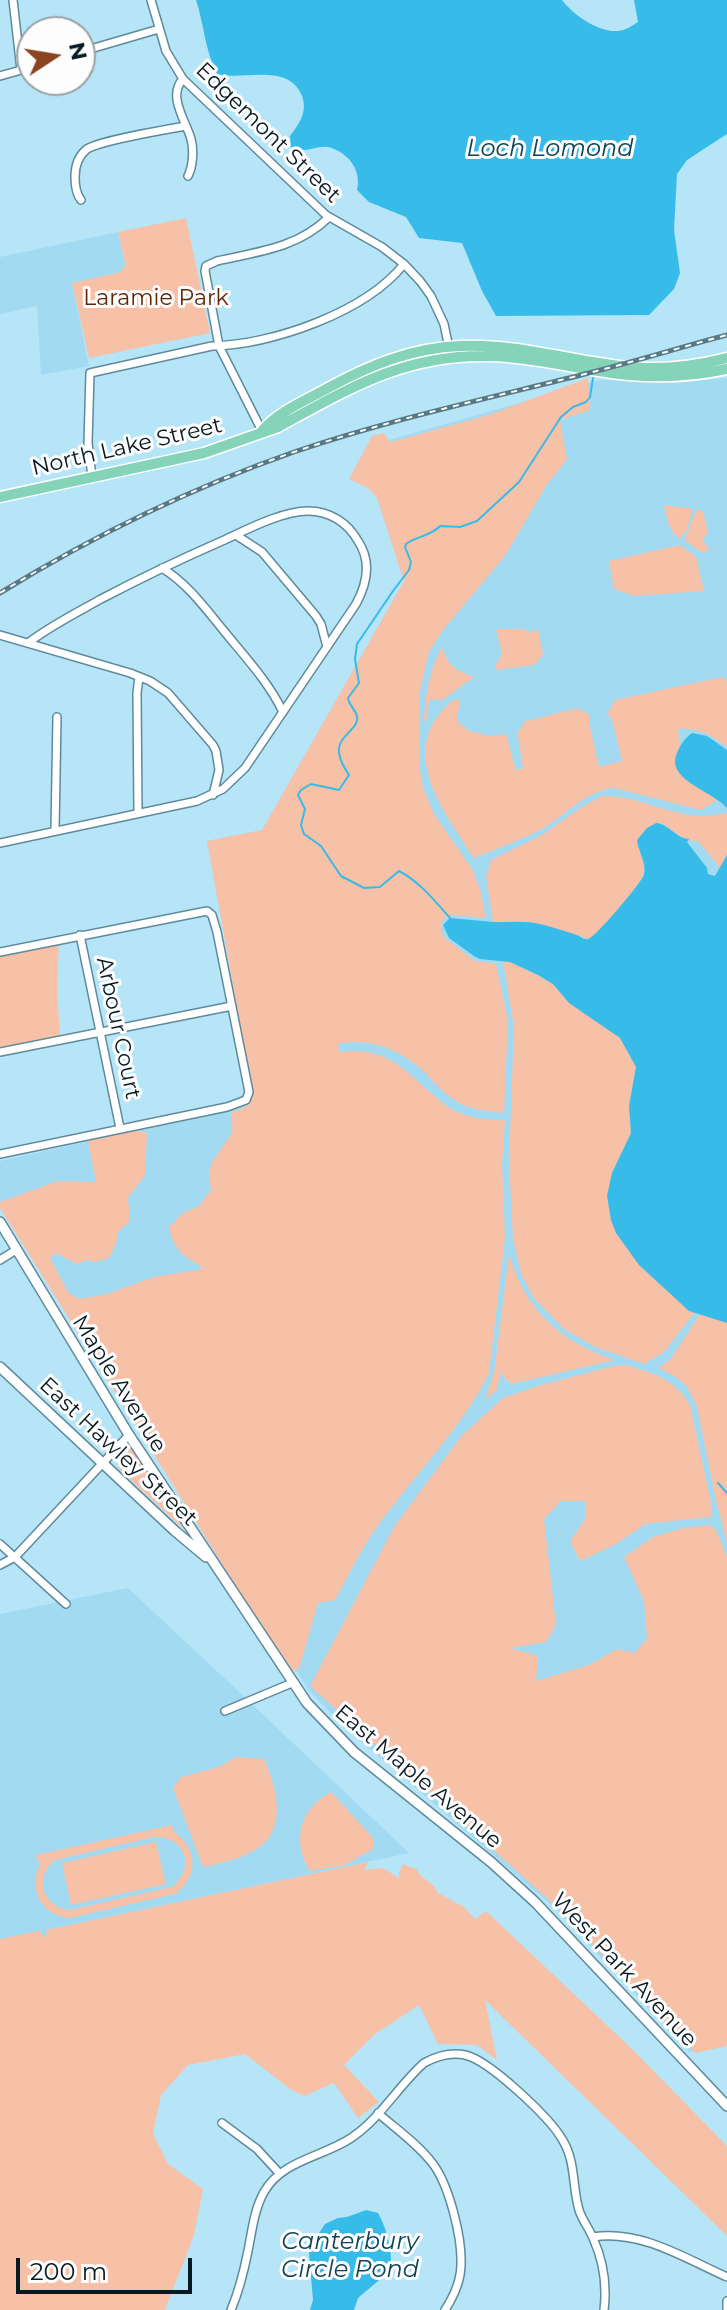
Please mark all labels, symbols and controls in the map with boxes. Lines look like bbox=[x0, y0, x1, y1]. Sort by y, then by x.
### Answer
north arrow bbox=[16, 16, 96, 96]
text: N bbox=[63, 40, 93, 63]
street label: Edgemont Street bbox=[190, 57, 346, 209]
water label: Loch Lomond bbox=[467, 135, 633, 163]
park label: Laramie Park bbox=[83, 286, 229, 312]
street label: North Lake Street bbox=[29, 412, 225, 482]
street label: Arbour Court bbox=[90, 955, 146, 1101]
street label: Maple Avenue bbox=[66, 1310, 172, 1458]
street label: East Hawley Street bbox=[34, 1372, 202, 1532]
street label: East Maple Avenue bbox=[329, 1699, 507, 1855]
street label: West Park Avenue bbox=[546, 1887, 702, 2053]
water label: Canterbury Circle Pond bbox=[281, 2228, 419, 2284]
scale bar bbox=[20, 2242, 196, 2292]
text: 200 m bbox=[30, 2257, 107, 2286]

